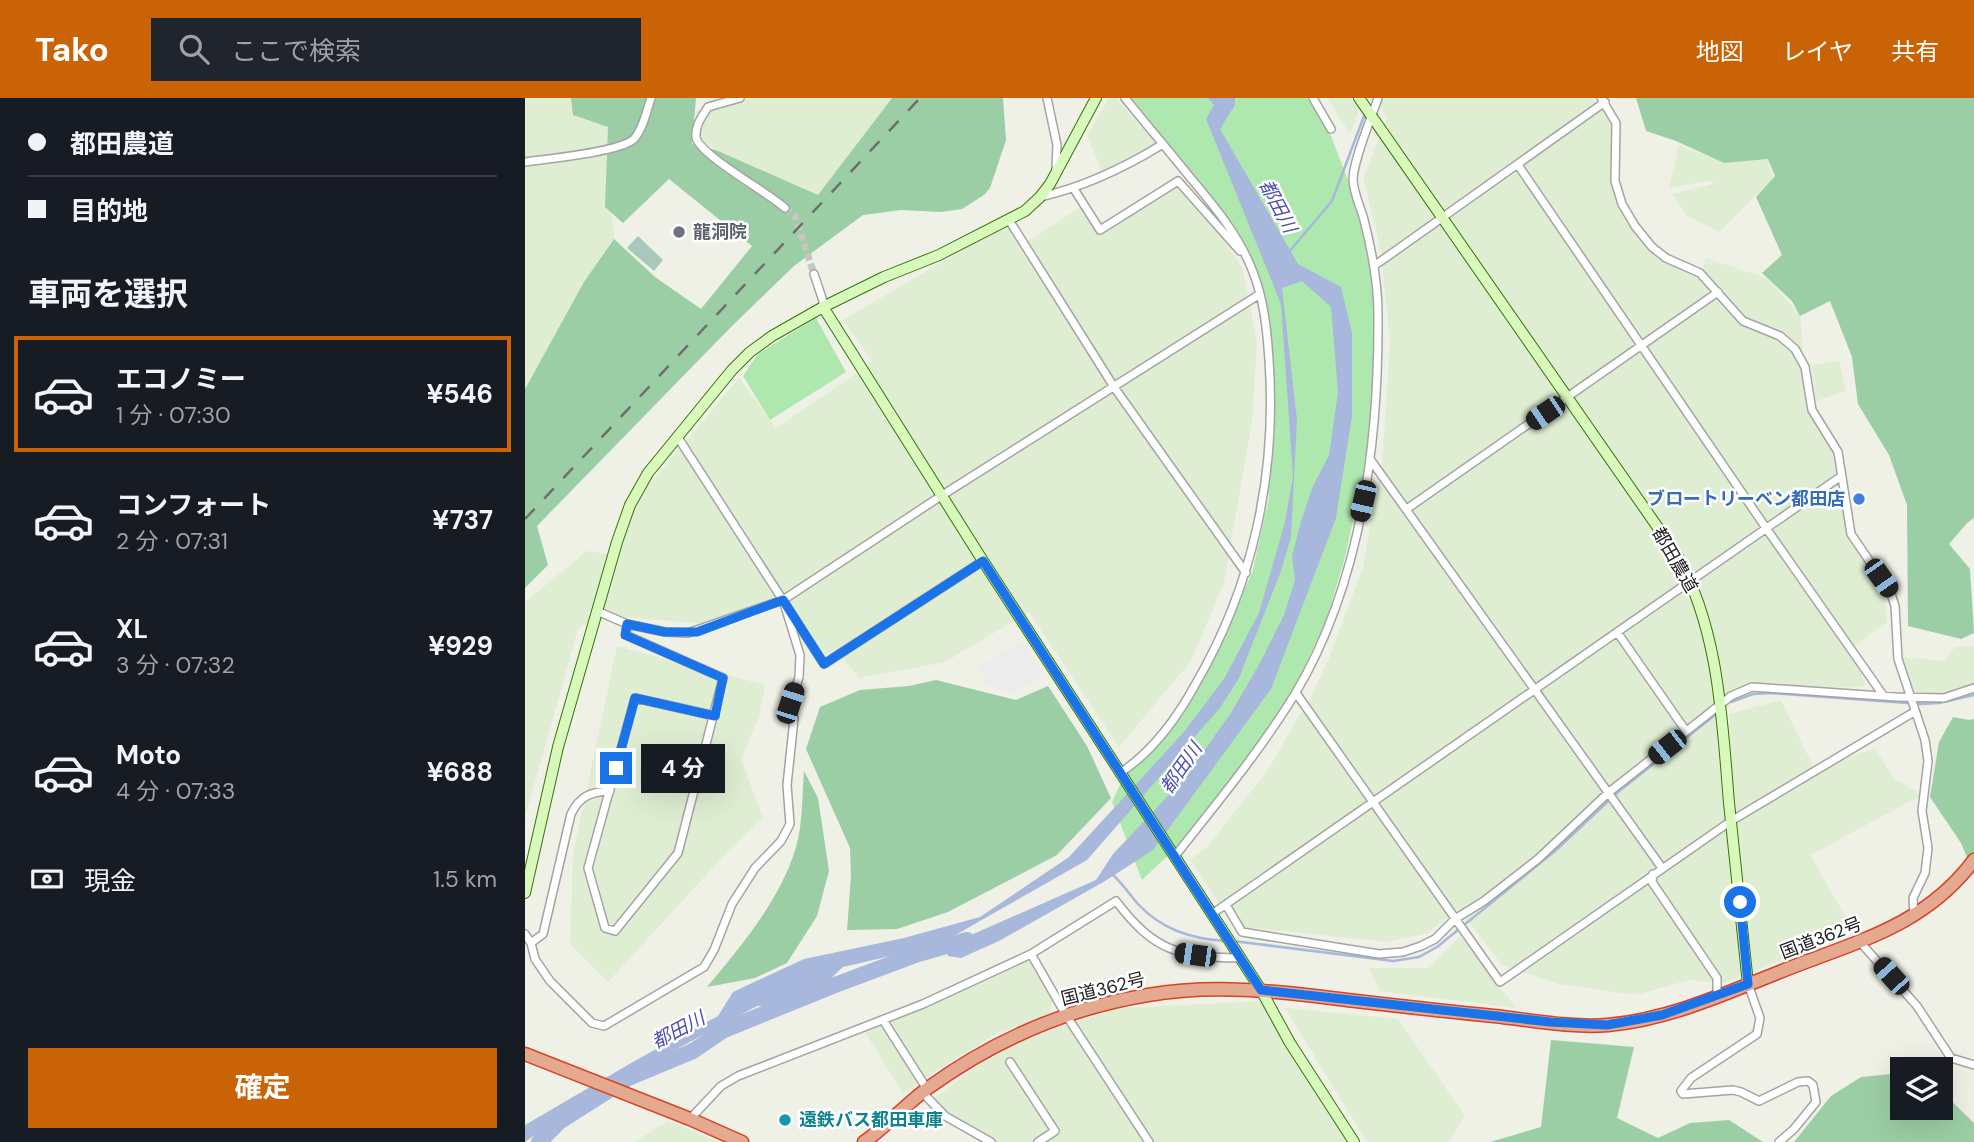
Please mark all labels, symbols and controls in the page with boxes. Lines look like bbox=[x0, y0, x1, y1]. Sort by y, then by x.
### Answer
search box bbox=[151, 18, 641, 81]
text: Tako bbox=[35, 28, 109, 71]
icon: search bbox=[175, 30, 213, 68]
text: ここで検索 bbox=[231, 34, 361, 68]
text: 地図 bbox=[1696, 36, 1744, 67]
text: レイヤ bbox=[1782, 36, 1853, 67]
text: 共有 bbox=[1891, 36, 1939, 67]
text: 都田農道 bbox=[70, 127, 174, 161]
water label: 都田川 bbox=[1254, 175, 1303, 239]
text: 目的地 bbox=[70, 194, 148, 228]
place label: 龍洞院 bbox=[693, 220, 747, 244]
marker: 龍洞院 bbox=[671, 224, 687, 240]
text: 車両を選択 bbox=[28, 273, 188, 315]
text: エコノミー bbox=[116, 362, 246, 396]
icon: car bbox=[32, 363, 95, 426]
text: ¥546 bbox=[427, 377, 493, 411]
car bbox=[1522, 393, 1569, 433]
text: 1 分 · 07:30 bbox=[116, 400, 231, 430]
car bbox=[1349, 478, 1378, 524]
place label: ブロートリーベン都田店 bbox=[1647, 487, 1845, 511]
text: コンフォート bbox=[116, 488, 271, 522]
icon: car bbox=[32, 489, 95, 552]
marker: ブロートリーベン都田店 bbox=[1851, 491, 1867, 507]
text: ¥737 bbox=[432, 503, 493, 537]
street label: 都田農道 bbox=[1647, 523, 1703, 597]
text: 2 分 · 07:31 bbox=[116, 526, 228, 556]
car bbox=[1861, 555, 1902, 601]
text: XL bbox=[116, 612, 148, 646]
icon: car bbox=[32, 615, 95, 678]
text: ¥929 bbox=[428, 629, 493, 663]
text: 3 分 · 07:32 bbox=[116, 650, 235, 680]
car bbox=[774, 680, 807, 726]
car bbox=[1644, 726, 1691, 768]
water label: 都田川 bbox=[1154, 736, 1209, 799]
text: Moto bbox=[116, 738, 181, 772]
icon: car bbox=[32, 741, 95, 804]
callout: 4 分 bbox=[641, 744, 725, 792]
route end bbox=[600, 752, 632, 784]
text: 4 分 bbox=[661, 753, 705, 783]
text: ¥688 bbox=[427, 755, 493, 789]
text: 4 分 · 07:33 bbox=[116, 776, 235, 806]
icon: cash bbox=[28, 860, 66, 898]
text: 現金 bbox=[84, 864, 136, 898]
text: 1.5 km bbox=[433, 864, 497, 894]
route start bbox=[1724, 886, 1756, 918]
street label: 国道362号 bbox=[1777, 911, 1865, 965]
car bbox=[1173, 942, 1218, 968]
car bbox=[1870, 953, 1913, 999]
street label: 国道362号 bbox=[1058, 967, 1148, 1011]
water label: 都田川 bbox=[647, 1005, 711, 1054]
button: 確定 bbox=[28, 1048, 497, 1128]
map controls bbox=[1890, 1057, 1953, 1120]
button: layers bbox=[1890, 1057, 1953, 1120]
place label: 遠鉄バス都田車庫 bbox=[799, 1108, 943, 1132]
marker: 遠鉄バス都田車庫 bbox=[777, 1112, 793, 1128]

